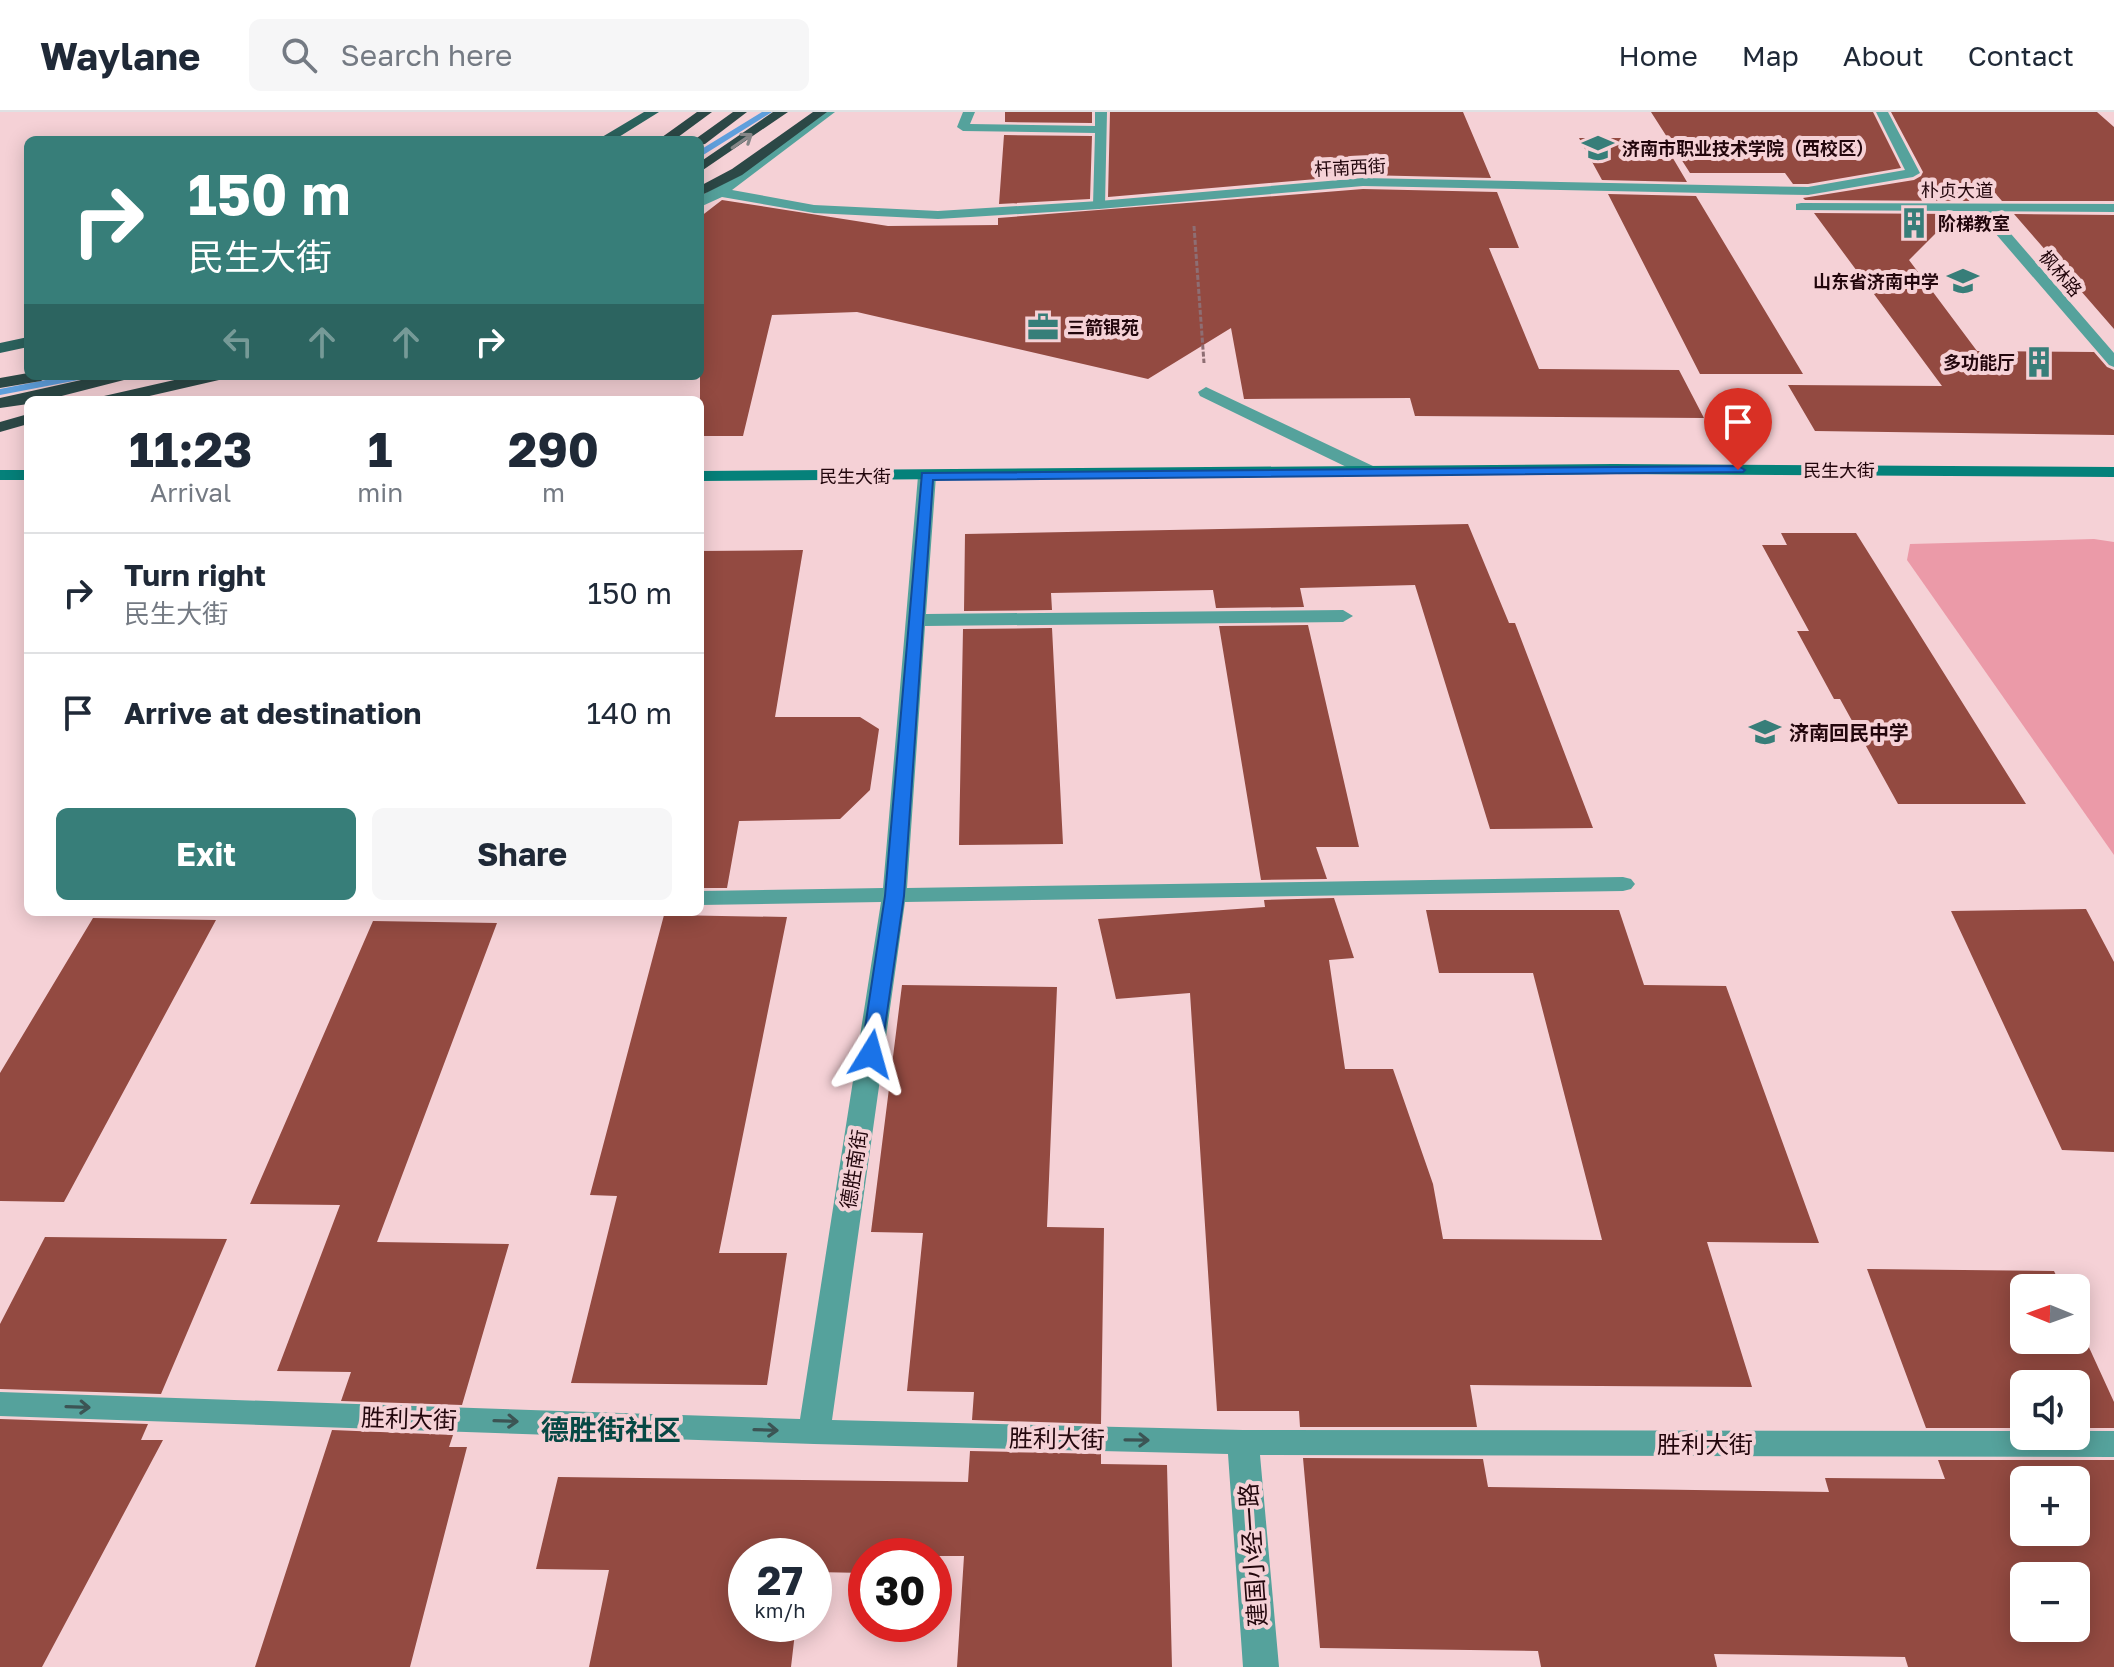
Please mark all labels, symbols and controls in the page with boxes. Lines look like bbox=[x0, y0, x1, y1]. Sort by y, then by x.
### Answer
search box bbox=[249, 19, 809, 91]
text: Waylane bbox=[40, 33, 201, 78]
icon: search bbox=[277, 33, 321, 77]
text: Search here bbox=[341, 37, 512, 73]
text: Home bbox=[1619, 39, 1698, 72]
text: Map bbox=[1742, 39, 1799, 72]
text: About bbox=[1843, 39, 1924, 72]
text: Contact bbox=[1968, 39, 2074, 72]
school or university icon: 济南市职业技术学院（西校区） bbox=[1581, 131, 1615, 165]
one-way arrow bbox=[730, 133, 752, 149]
place label: 济南市职业技术学院（西校区） bbox=[1622, 137, 1874, 159]
street label: 杆南西街 bbox=[1313, 154, 1387, 180]
text: 150 m bbox=[188, 160, 350, 227]
icon: right bbox=[56, 168, 160, 272]
street label: 朴贞大道 bbox=[1921, 179, 1993, 201]
building icon: 阶梯教室 bbox=[1897, 206, 1931, 240]
place label: 阶梯教室 bbox=[1938, 212, 2010, 234]
text: 民生大街 bbox=[188, 235, 332, 278]
street label: 枫林路 bbox=[2035, 245, 2087, 301]
school or university icon: 山东省济南中学 bbox=[1946, 264, 1980, 298]
place label: 山东省济南中学 bbox=[1813, 270, 1939, 292]
office icon: 三箭银苑 bbox=[1026, 310, 1060, 344]
place label: 三箭银苑 bbox=[1067, 316, 1139, 338]
icon: left bbox=[216, 320, 260, 364]
icon: ahead bbox=[300, 320, 344, 364]
icon: ahead bbox=[384, 320, 428, 364]
icon: right bbox=[468, 320, 512, 364]
building icon: 多功能厅 bbox=[2022, 345, 2056, 379]
place label: 多功能厅 bbox=[1943, 351, 2015, 373]
pin bbox=[1704, 388, 1772, 470]
icon: arrive bbox=[1716, 400, 1760, 444]
text: 11:23 bbox=[129, 420, 252, 478]
text: 1 bbox=[368, 420, 393, 478]
text: 290 bbox=[508, 420, 599, 478]
street label: 民生大街 bbox=[1803, 459, 1875, 481]
street label: 民生大街 bbox=[819, 465, 891, 487]
text: Arrival bbox=[150, 477, 231, 508]
text: min bbox=[357, 477, 403, 508]
text: m bbox=[542, 477, 565, 508]
text: Turn right bbox=[124, 557, 266, 593]
icon: right bbox=[56, 571, 100, 615]
text: 150 m bbox=[587, 575, 672, 611]
text: 民生大街 bbox=[124, 598, 228, 629]
icon: arrive bbox=[56, 691, 100, 735]
text: Arrive at destination bbox=[124, 695, 421, 731]
text: 140 m bbox=[587, 695, 672, 731]
school or university icon: 济南回民中学 bbox=[1748, 715, 1782, 749]
place label: 济南回民中学 bbox=[1789, 720, 1909, 744]
button: Exit bbox=[56, 808, 356, 900]
button: Share bbox=[372, 808, 672, 900]
position arrow bbox=[829, 1012, 913, 1096]
street label: 德胜南街 bbox=[835, 1128, 871, 1210]
north arrow bbox=[2010, 1274, 2090, 1354]
map controls bbox=[2010, 1274, 2090, 1642]
button: sound bbox=[2010, 1370, 2090, 1450]
one-way arrow bbox=[64, 1400, 91, 1415]
street label: 胜利大街 bbox=[361, 1402, 457, 1434]
district label: 德胜街社区 bbox=[541, 1413, 681, 1446]
one-way arrow bbox=[492, 1414, 519, 1429]
one-way arrow bbox=[752, 1423, 779, 1438]
street label: 胜利大街 bbox=[1009, 1423, 1105, 1453]
street label: 胜利大街 bbox=[1657, 1429, 1753, 1458]
one-way arrow bbox=[1123, 1432, 1150, 1447]
button: + bbox=[2010, 1466, 2090, 1546]
street label: 建国小经一路 bbox=[1233, 1482, 1271, 1628]
speed limit sign: 30 bbox=[848, 1538, 952, 1642]
text: 27 bbox=[757, 1556, 803, 1604]
button: − bbox=[2010, 1562, 2090, 1642]
text: km/h bbox=[755, 1598, 805, 1622]

